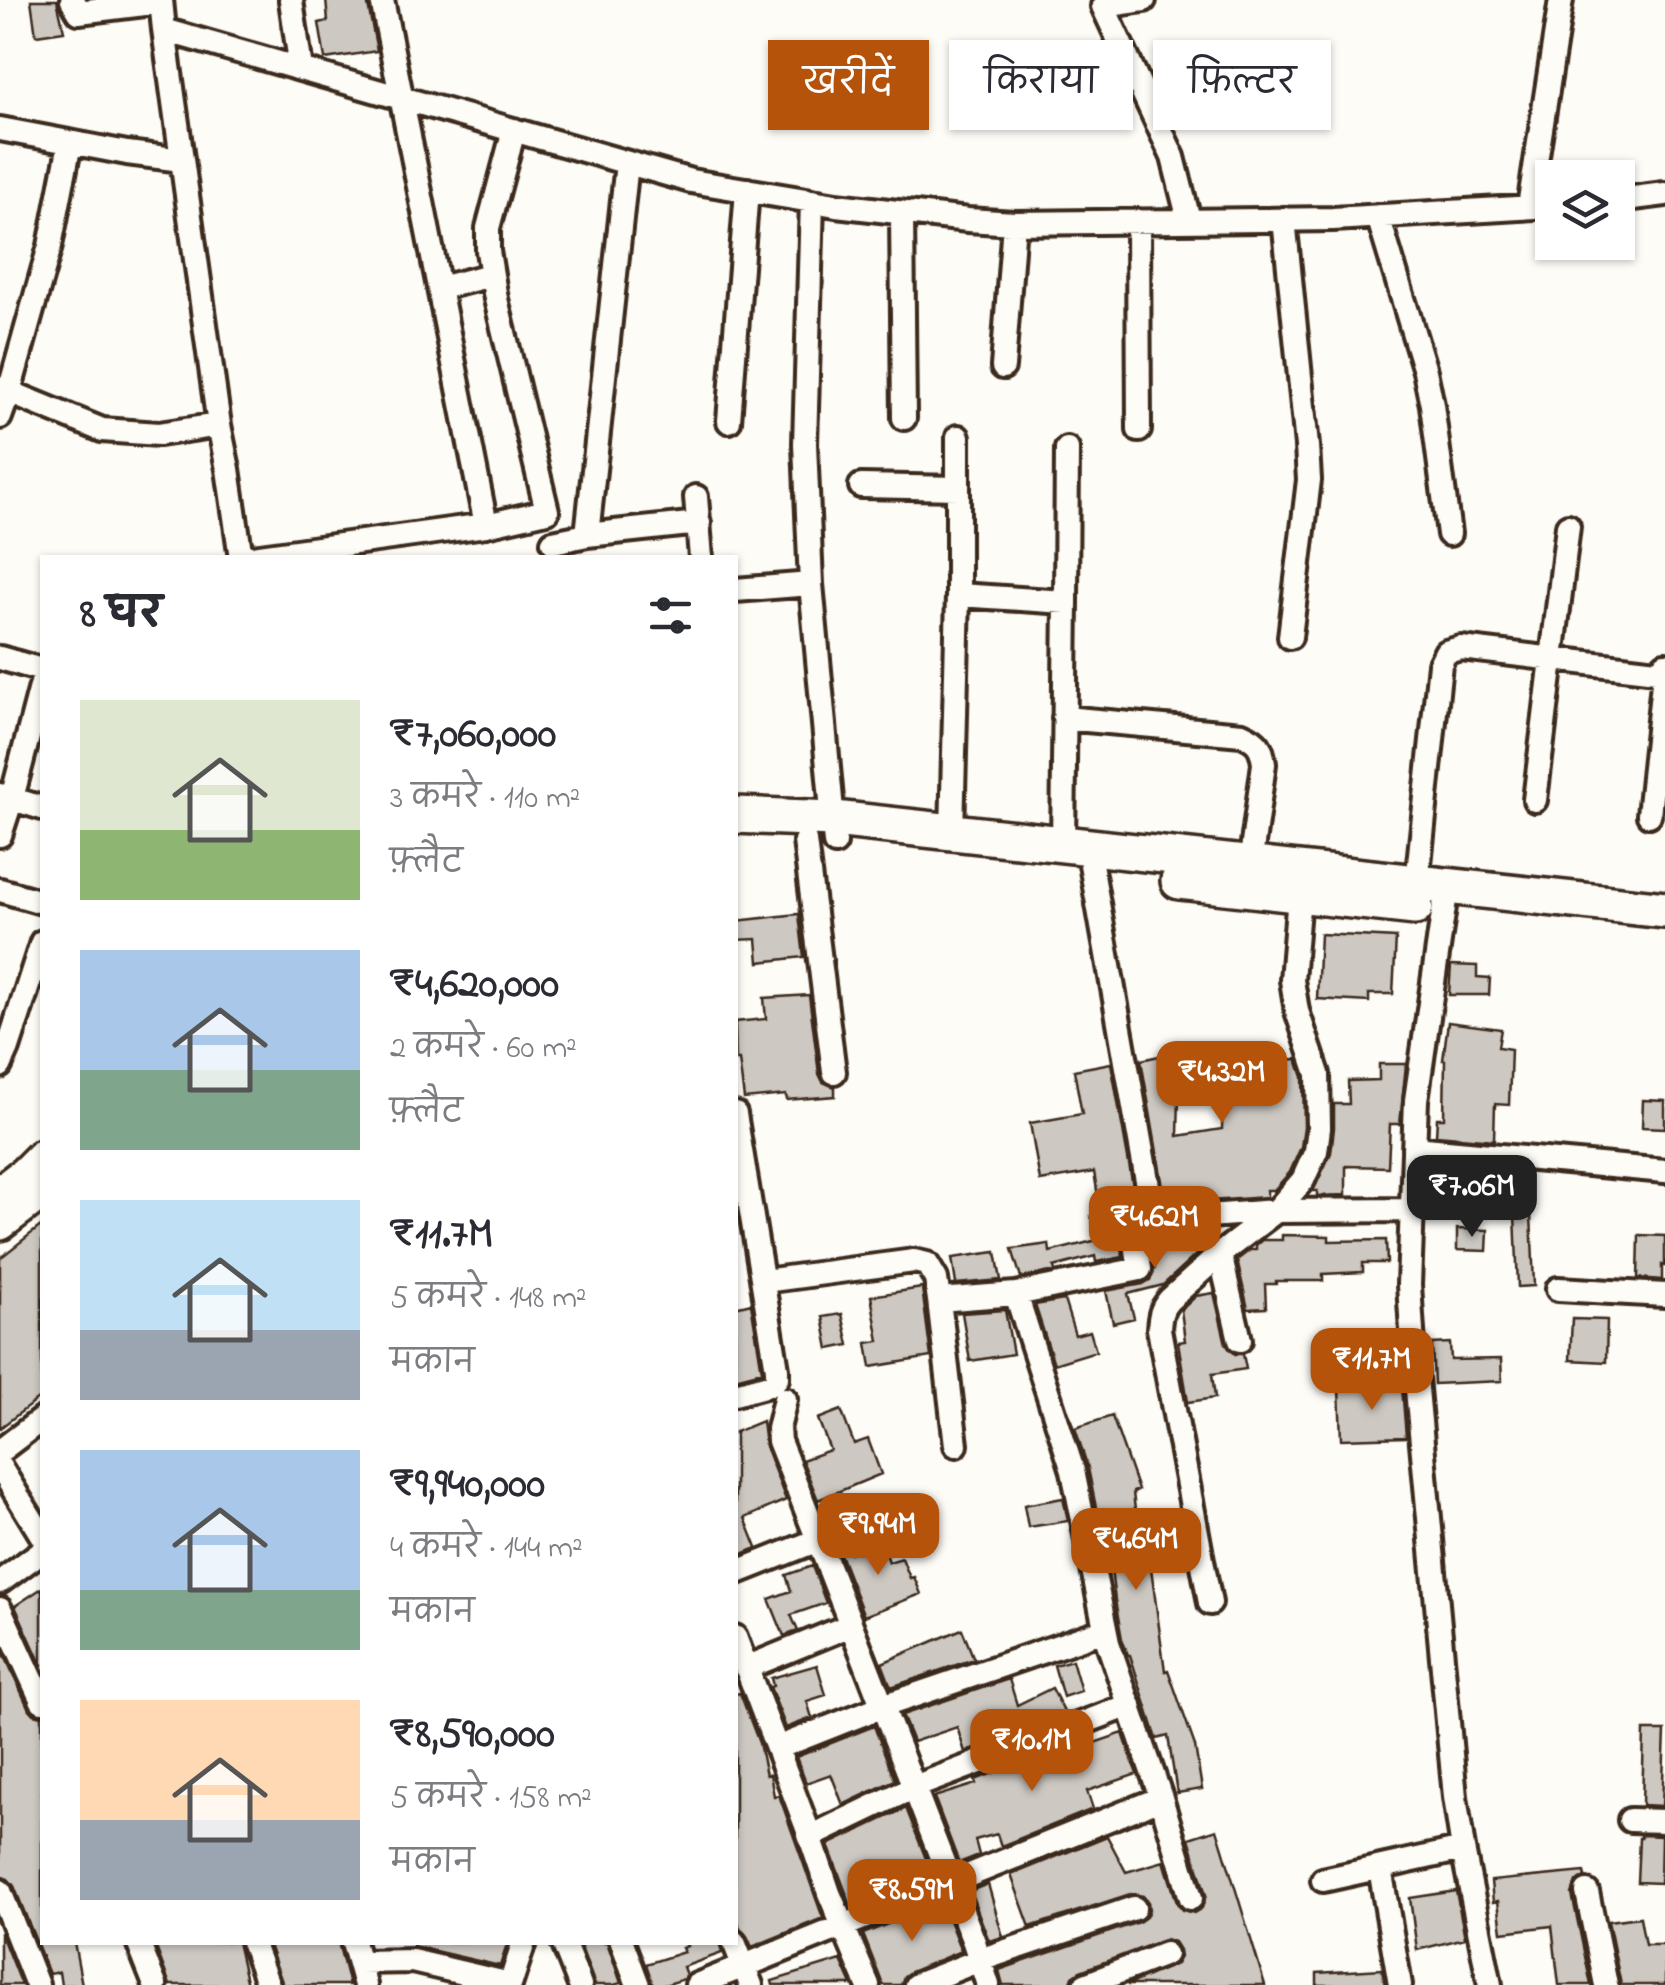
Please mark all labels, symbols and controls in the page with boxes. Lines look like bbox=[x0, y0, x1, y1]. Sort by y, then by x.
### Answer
chip: खरीदें bbox=[768, 40, 929, 130]
chip: किराया bbox=[949, 40, 1133, 130]
chip: फ़िल्टर bbox=[1153, 40, 1331, 130]
map controls bbox=[1535, 160, 1635, 260]
button: layers bbox=[1535, 160, 1635, 260]
text: 8 घर bbox=[80, 585, 162, 646]
icon: filters bbox=[643, 588, 698, 643]
text: ₹7,060,000 bbox=[390, 705, 556, 766]
icon: home bbox=[160, 740, 280, 860]
text: 3 कमरे · 110 m² bbox=[390, 776, 580, 823]
text: फ़्लैट bbox=[390, 841, 463, 888]
text: ₹4,620,000 bbox=[390, 955, 559, 1016]
icon: home bbox=[160, 990, 280, 1110]
text: 2 कमरे · 60 m² bbox=[390, 1026, 577, 1073]
pin: ₹4.32M bbox=[1141, 1041, 1303, 1126]
text: ₹4.32M bbox=[1178, 1050, 1266, 1097]
text: फ़्लैट bbox=[390, 1091, 463, 1138]
pin: ₹7.06M bbox=[1391, 1155, 1553, 1240]
text: ₹7.06M bbox=[1429, 1164, 1515, 1211]
pin: ₹4.62M bbox=[1074, 1186, 1236, 1271]
text: ₹4.62M bbox=[1111, 1195, 1199, 1242]
text: ₹11.7M bbox=[390, 1205, 493, 1266]
icon: home bbox=[160, 1240, 280, 1360]
text: 5 कमरे · 148 m² bbox=[390, 1276, 587, 1323]
pin: ₹11.7M bbox=[1291, 1328, 1453, 1413]
text: ₹11.7M bbox=[1333, 1337, 1411, 1384]
text: मकान bbox=[390, 1341, 475, 1388]
text: ₹9,940,000 bbox=[390, 1455, 545, 1516]
icon: home bbox=[160, 1490, 280, 1610]
pin: ₹9.94M bbox=[797, 1493, 959, 1578]
text: ₹9.94M bbox=[839, 1502, 917, 1549]
pin: ₹4.64M bbox=[1055, 1508, 1217, 1593]
text: ₹4.64M bbox=[1093, 1517, 1179, 1564]
text: 4 कमरे · 144 m² bbox=[390, 1526, 583, 1573]
text: मकान bbox=[390, 1591, 475, 1638]
text: ₹8,590,000 bbox=[390, 1705, 555, 1766]
pin: ₹10.1M bbox=[951, 1709, 1113, 1794]
text: ₹10.1M bbox=[992, 1718, 1072, 1765]
icon: home bbox=[160, 1740, 280, 1860]
text: 5 कमरे · 158 m² bbox=[390, 1776, 592, 1823]
text: मकान bbox=[390, 1841, 475, 1888]
pin: ₹8.59M bbox=[831, 1859, 993, 1944]
text: ₹8.59M bbox=[869, 1868, 955, 1915]

